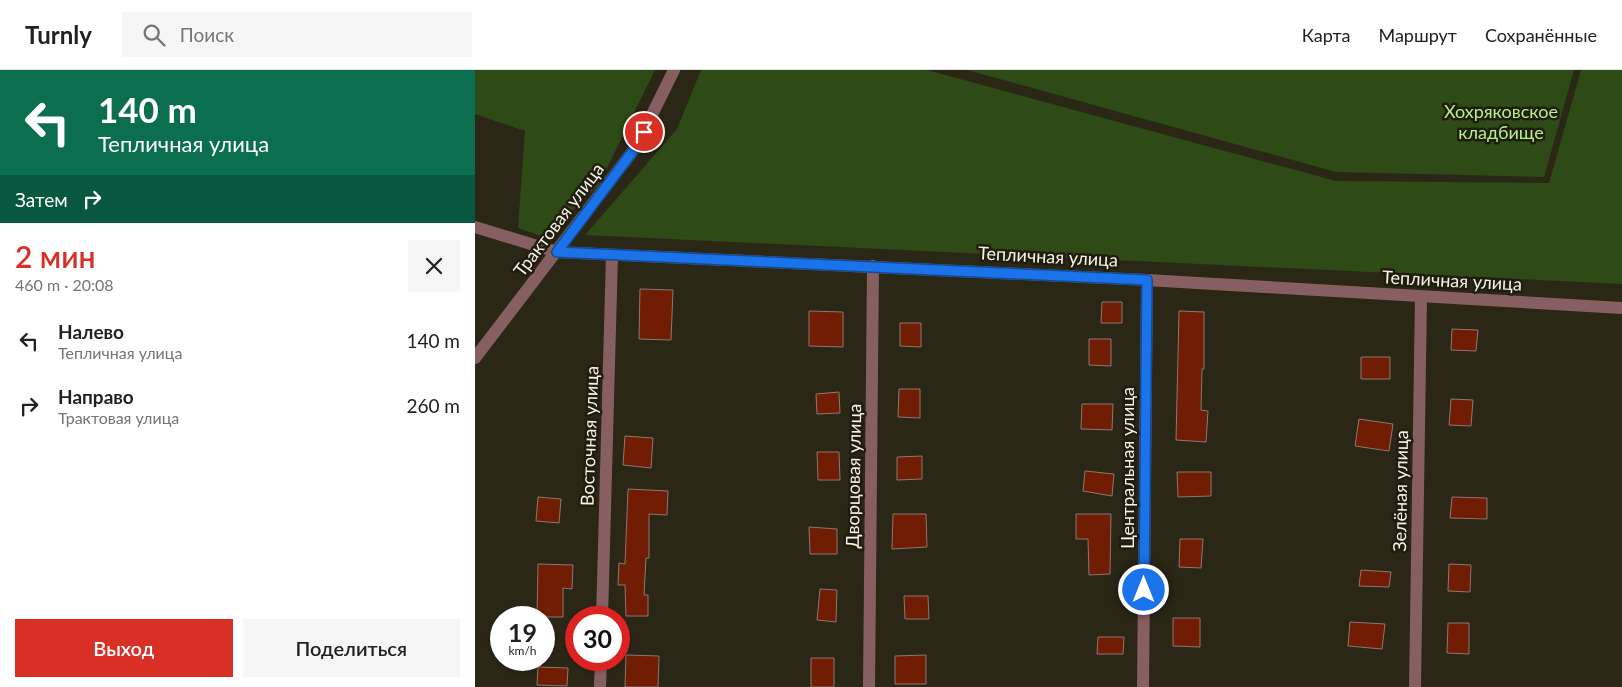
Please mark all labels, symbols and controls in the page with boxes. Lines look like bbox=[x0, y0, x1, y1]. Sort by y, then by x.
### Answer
search box bbox=[122, 12, 472, 57]
text: Turnly bbox=[25, 20, 92, 49]
icon: search bbox=[140, 21, 168, 49]
text: Поиск bbox=[180, 23, 234, 46]
text: Карта bbox=[1302, 24, 1350, 46]
text: Маршрут bbox=[1378, 24, 1457, 46]
text: Сохранённые bbox=[1485, 24, 1597, 46]
text: 140 m bbox=[98, 88, 197, 130]
icon: left bbox=[15, 90, 80, 155]
park label: Хохряковское кладбище bbox=[1444, 100, 1558, 143]
pin bbox=[623, 111, 665, 153]
icon: arrive bbox=[630, 118, 658, 146]
text: Тепличная улица bbox=[98, 130, 269, 157]
street label: Трактовая улица bbox=[508, 158, 608, 281]
icon: right bbox=[78, 185, 106, 213]
text: Затем bbox=[15, 188, 68, 211]
text: 2 мин bbox=[15, 238, 96, 274]
button: close bbox=[408, 240, 460, 292]
street label: Тепличная улица bbox=[978, 241, 1119, 271]
street label: Тепличная улица bbox=[1382, 265, 1523, 295]
text: 460 m · 20:08 bbox=[15, 275, 114, 294]
text: Налево bbox=[58, 320, 124, 343]
icon: left bbox=[15, 327, 43, 355]
text: 140 m bbox=[406, 329, 460, 352]
text: Тепличная улица bbox=[58, 343, 182, 362]
street label: Восточная улица bbox=[576, 365, 602, 506]
text: Направо bbox=[58, 385, 134, 408]
street label: Центральная улица bbox=[1116, 387, 1138, 549]
icon: right bbox=[15, 392, 43, 420]
text: 260 m bbox=[406, 394, 460, 417]
street label: Дворцовая улица bbox=[841, 403, 865, 548]
text: Трактовая улица bbox=[58, 408, 179, 427]
street label: Зелёная улица bbox=[1388, 430, 1412, 552]
position arrow bbox=[1117, 563, 1169, 615]
speed limit sign: 30 bbox=[565, 606, 630, 671]
text: 19 bbox=[508, 617, 537, 647]
button: Выход bbox=[15, 619, 233, 677]
button: Поделиться bbox=[243, 619, 460, 677]
text: km/h bbox=[508, 643, 537, 658]

